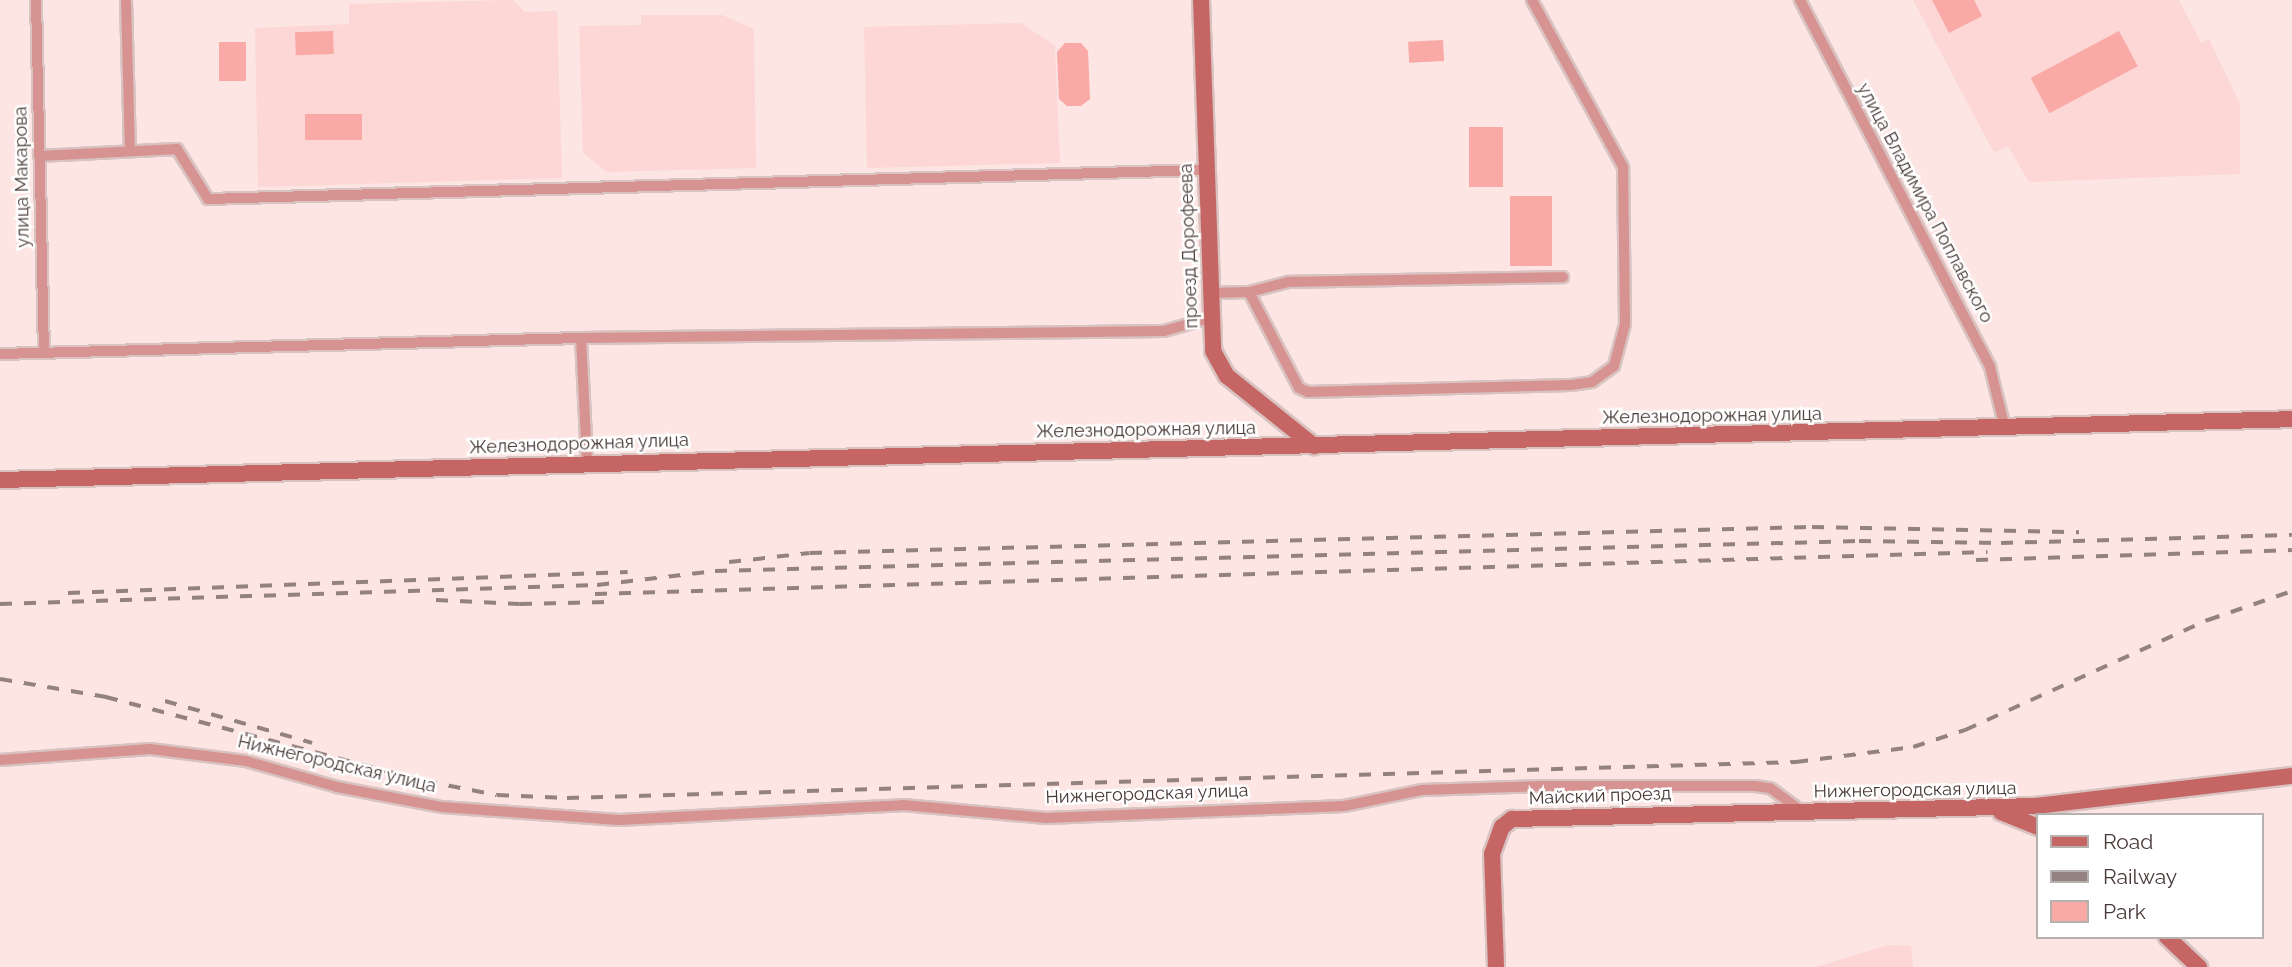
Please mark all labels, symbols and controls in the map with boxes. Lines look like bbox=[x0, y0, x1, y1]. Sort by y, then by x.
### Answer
street label: улица Владимира Поплавского bbox=[1852, 79, 1998, 327]
street label: улица Макарова bbox=[10, 106, 34, 248]
street label: проезд Дорофеева bbox=[1175, 163, 1203, 329]
street label: Железнодорожная улица bbox=[1602, 403, 1822, 429]
street label: Железнодорожная улица bbox=[1036, 417, 1256, 443]
street label: Железнодорожная улица bbox=[469, 429, 689, 459]
street label: Нижнегородская улица bbox=[236, 731, 438, 797]
street label: Нижнегородская улица bbox=[1813, 777, 2017, 803]
street label: Нижнегородская улица bbox=[1045, 780, 1249, 808]
street label: Майский проезд bbox=[1528, 783, 1672, 809]
legend bbox=[2036, 813, 2264, 939]
text: Road bbox=[2103, 829, 2153, 854]
text: Railway bbox=[2103, 864, 2177, 889]
text: Park bbox=[2103, 899, 2146, 924]

